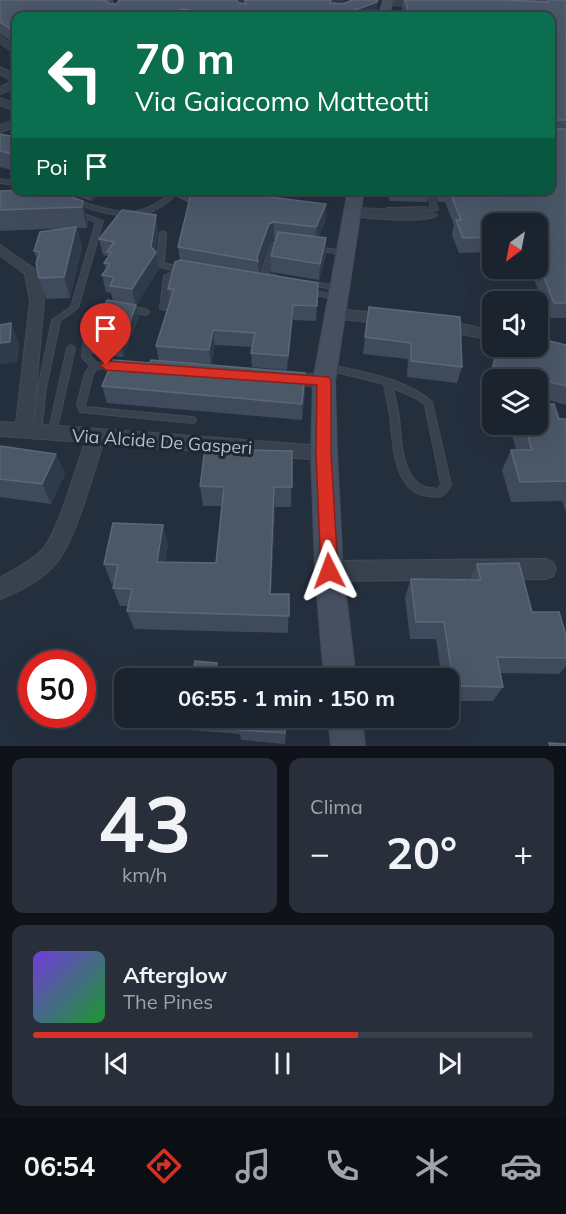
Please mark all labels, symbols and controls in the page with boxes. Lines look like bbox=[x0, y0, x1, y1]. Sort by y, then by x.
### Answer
text: 70 m bbox=[135, 32, 235, 85]
icon: left bbox=[36, 36, 114, 114]
text: Via Gaiacomo Matteotti bbox=[135, 84, 429, 118]
icon: arrive bbox=[80, 150, 113, 183]
text: Poi bbox=[36, 153, 68, 181]
north arrow bbox=[482, 213, 548, 279]
map controls bbox=[482, 213, 548, 435]
button: sound bbox=[482, 291, 548, 357]
pin bbox=[80, 303, 131, 365]
icon: arrive bbox=[89, 312, 122, 345]
button: layers bbox=[482, 369, 548, 435]
street label: Via Alcide De Gasperi bbox=[71, 424, 253, 459]
position arrow bbox=[297, 539, 361, 603]
speed limit sign: 50 bbox=[18, 650, 96, 728]
text: 06:55 · 1 min · 150 m bbox=[178, 684, 395, 712]
text: 43 bbox=[98, 774, 191, 872]
text: Clima bbox=[310, 794, 363, 819]
text: 20° bbox=[386, 824, 457, 880]
text: − bbox=[310, 832, 330, 873]
text: + bbox=[513, 832, 533, 873]
text: km/h bbox=[122, 862, 167, 887]
text: Afterglow bbox=[123, 961, 227, 989]
text: The Pines bbox=[123, 989, 213, 1014]
icon: previous bbox=[100, 1047, 133, 1080]
icon: pause bbox=[266, 1047, 299, 1080]
icon: next bbox=[433, 1047, 466, 1080]
icon: directions bbox=[143, 1145, 185, 1187]
icon: music bbox=[232, 1145, 274, 1187]
icon: phone bbox=[321, 1145, 363, 1187]
icon: climate bbox=[411, 1145, 453, 1187]
icon: car bbox=[500, 1145, 542, 1187]
text: 06:54 bbox=[24, 1149, 95, 1183]

